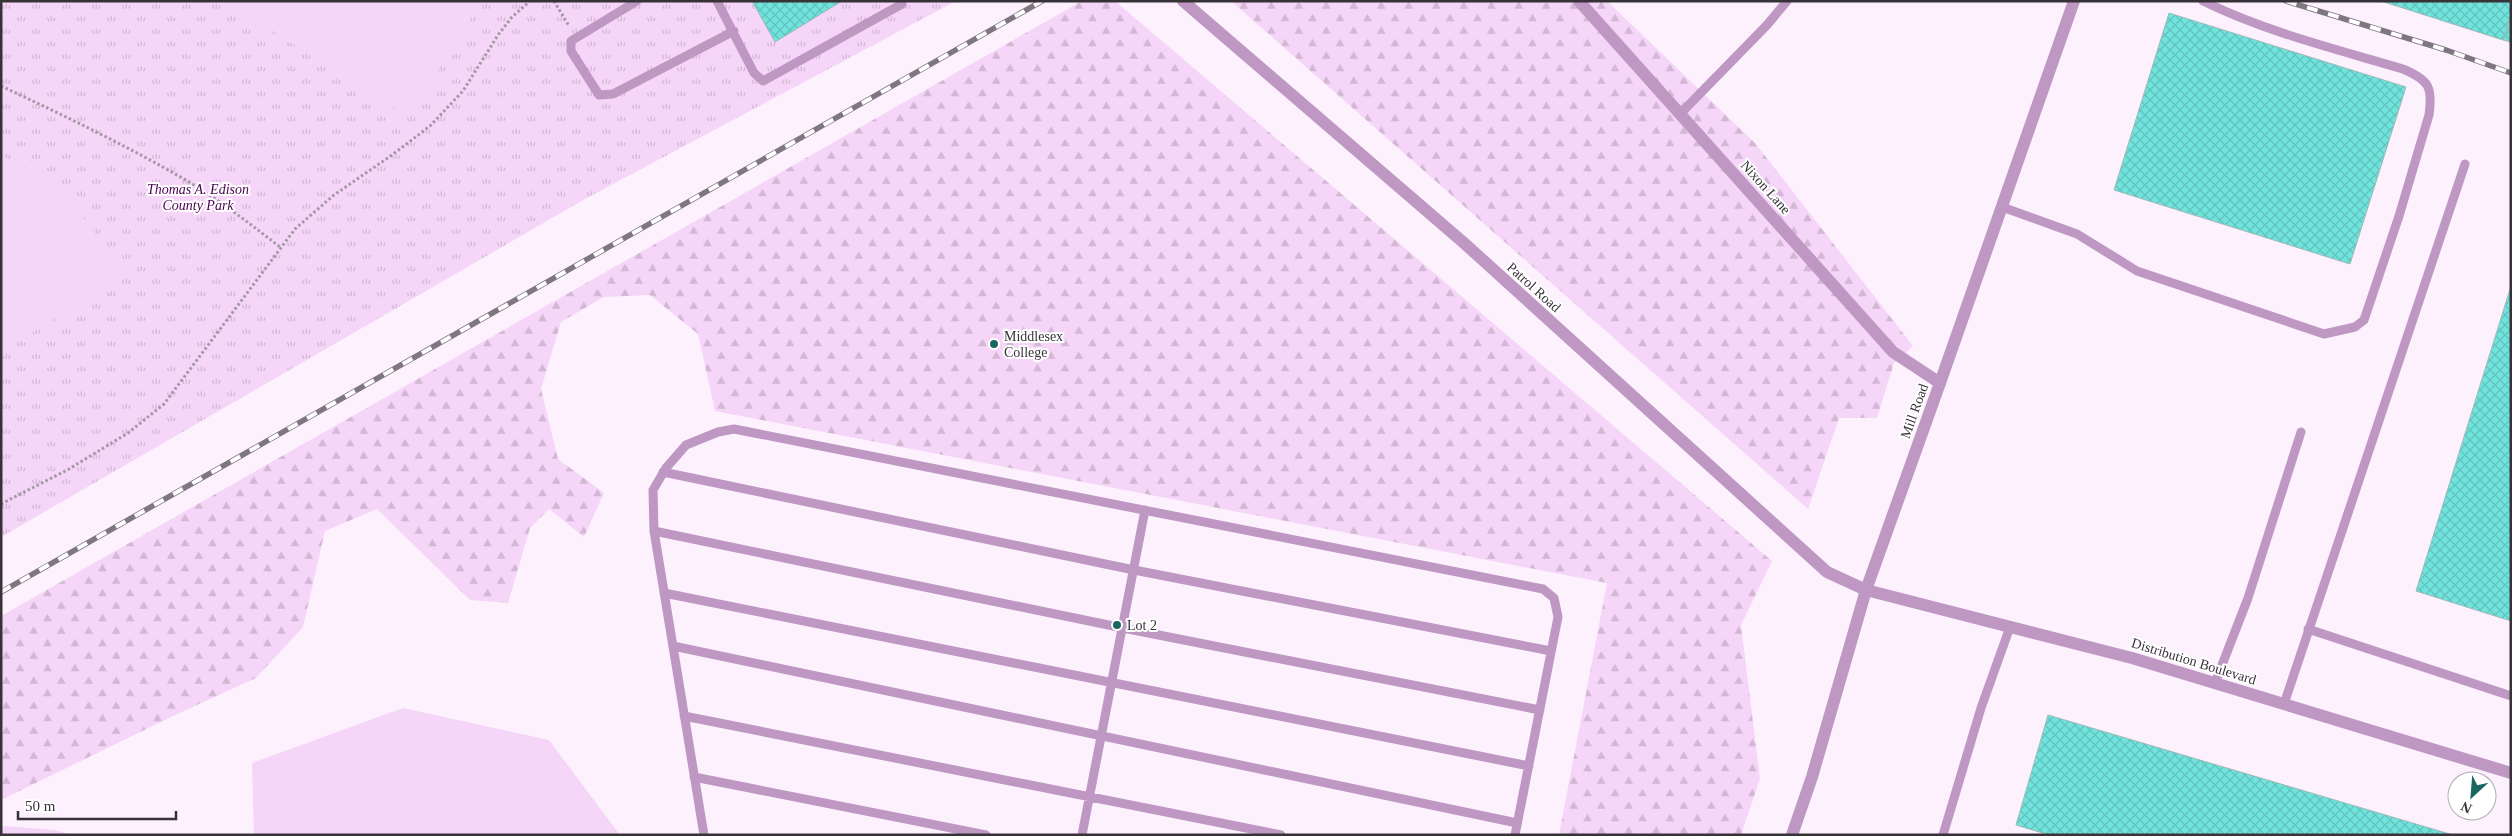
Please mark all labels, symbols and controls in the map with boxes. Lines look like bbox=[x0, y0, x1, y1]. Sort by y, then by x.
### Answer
street label: Nixon Lane bbox=[1738, 158, 1793, 217]
park label: Thomas A. Edison County Park bbox=[147, 182, 249, 213]
street label: Patrol Road bbox=[1504, 260, 1563, 315]
place label: Middlesex College bbox=[1004, 329, 1063, 360]
marker: Middlesex College bbox=[988, 338, 1000, 350]
street label: Mill Road bbox=[1898, 382, 1931, 441]
place label: Lot 2 bbox=[1127, 618, 1157, 633]
marker: Lot 2 bbox=[1111, 619, 1123, 631]
street label: Distribution Boulevard bbox=[2130, 635, 2258, 688]
north arrow bbox=[2447, 771, 2497, 821]
scale bar bbox=[18, 788, 175, 820]
text: 50 m bbox=[25, 798, 56, 814]
text: N bbox=[2459, 798, 2474, 816]

